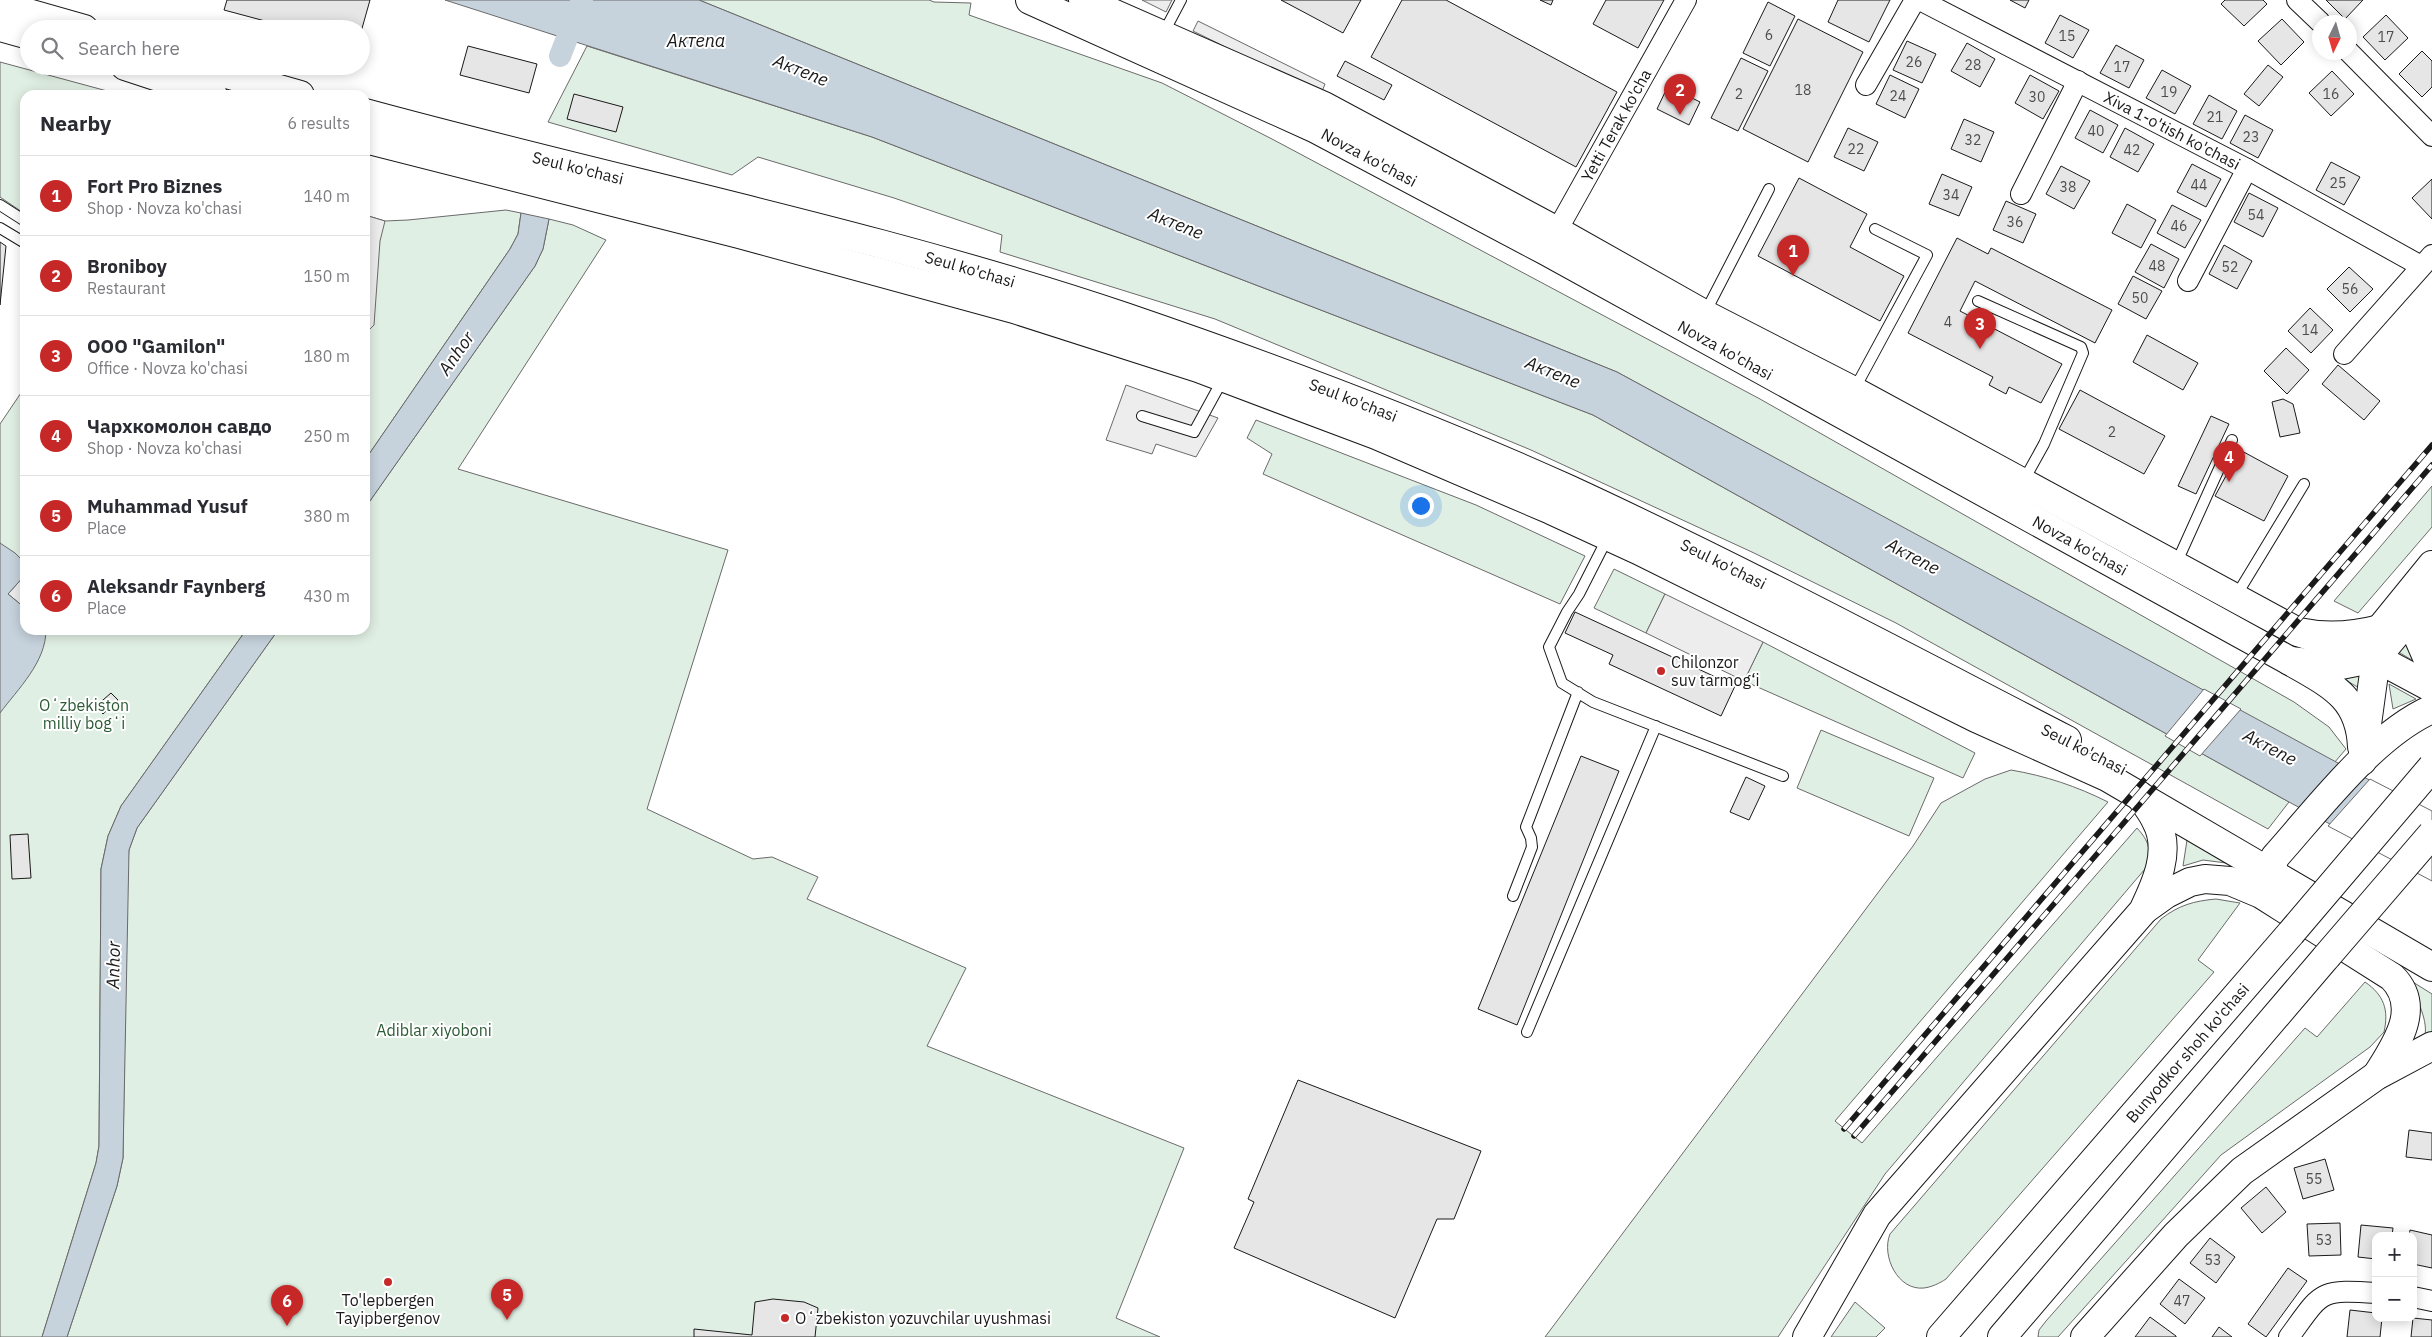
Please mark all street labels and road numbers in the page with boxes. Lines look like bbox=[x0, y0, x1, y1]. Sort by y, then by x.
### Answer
street label: Yetti Terak ko'cha bbox=[1576, 65, 1656, 185]
street label: Xiva 1-o'tish ko'chasi bbox=[2101, 87, 2244, 174]
street label: Novza ko'chasi bbox=[1318, 124, 1421, 191]
street label: Seul ko'chasi bbox=[530, 147, 626, 189]
street label: Seul ko'chasi bbox=[923, 247, 1018, 292]
street label: Novza ko'chasi bbox=[1674, 316, 1777, 384]
street label: Seul ko'chasi bbox=[1306, 374, 1400, 426]
street label: Novza ko'chasi bbox=[2029, 511, 2131, 580]
street label: Seul ko'chasi bbox=[1677, 534, 1770, 594]
street label: Seul ko'chasi bbox=[2038, 719, 2130, 779]
street label: Bunyodkor shoh ko'chasi bbox=[2121, 979, 2253, 1127]

